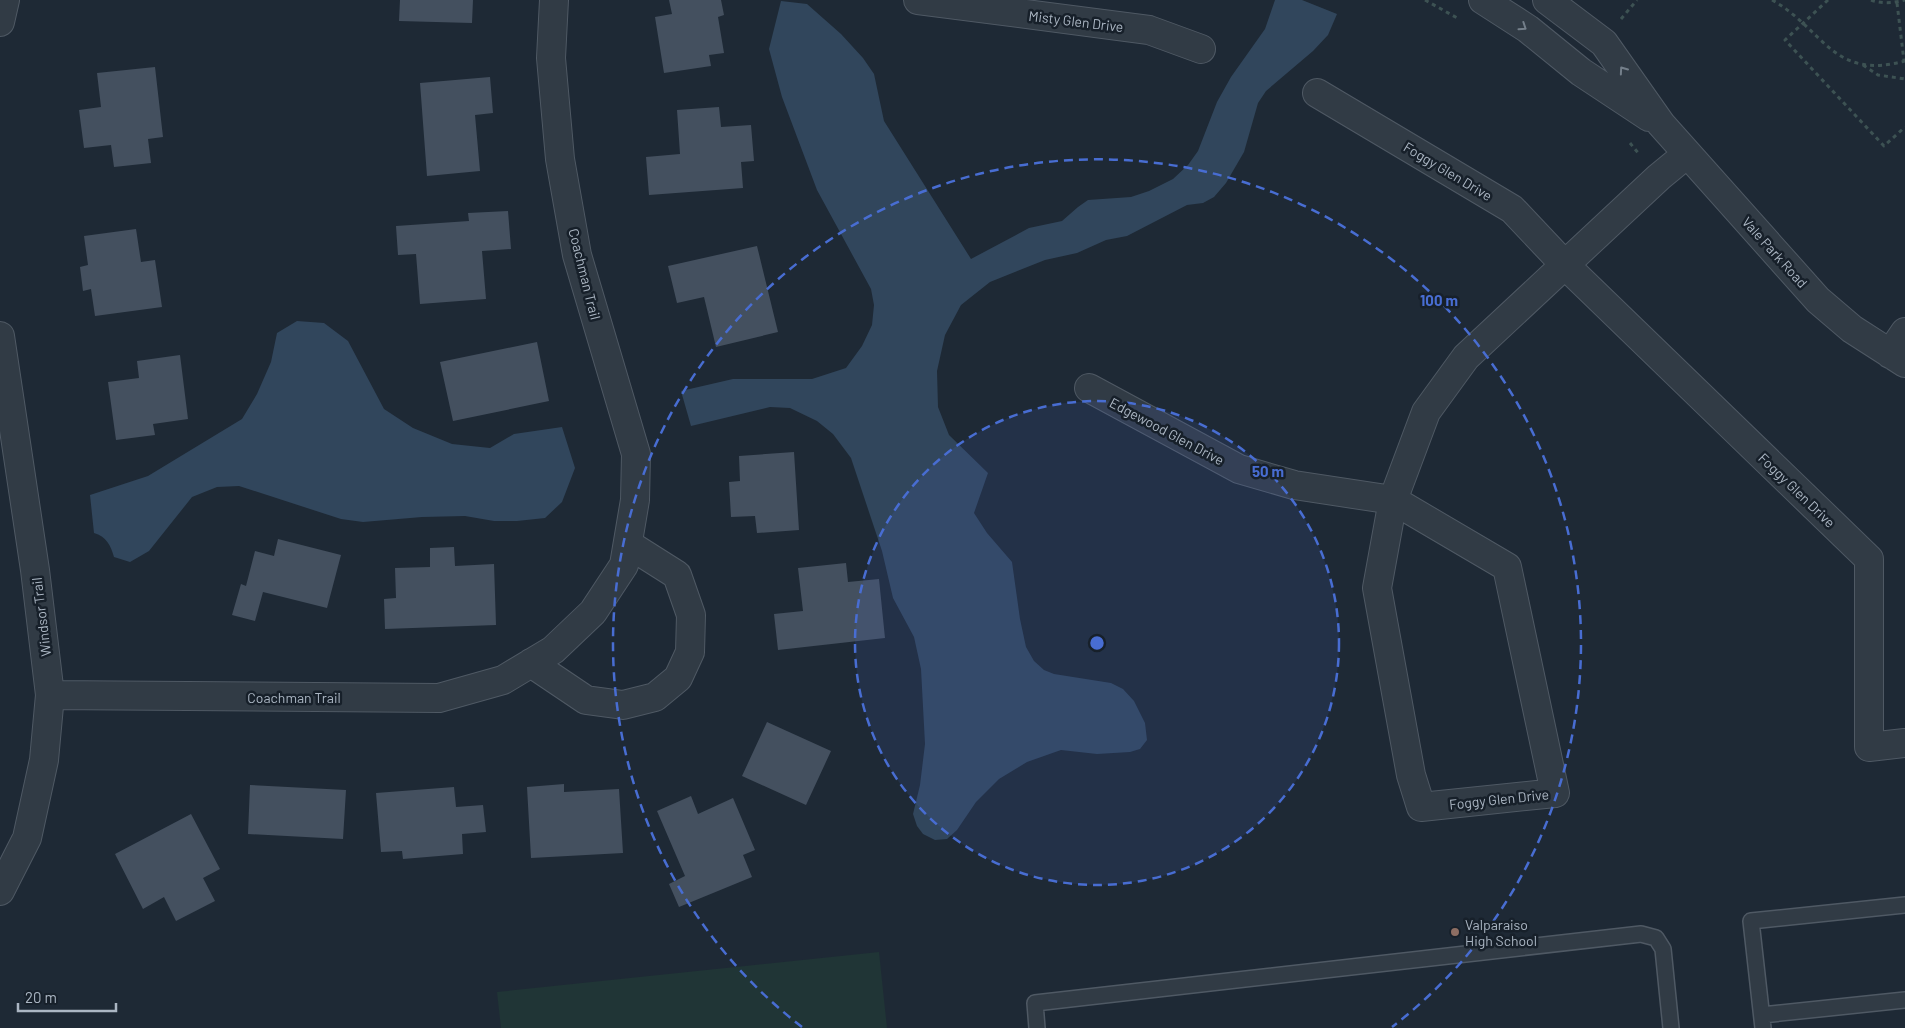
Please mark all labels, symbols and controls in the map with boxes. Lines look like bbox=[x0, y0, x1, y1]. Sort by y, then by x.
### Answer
street label: Misty Glen Drive bbox=[1028, 7, 1124, 35]
one-way arrow bbox=[1517, 21, 1527, 30]
one-way arrow bbox=[1620, 66, 1629, 76]
street label: Foggy Glen Drive bbox=[1401, 138, 1495, 204]
street label: Vale Park Road bbox=[1739, 213, 1811, 291]
street label: Coachman Trail bbox=[565, 227, 605, 321]
text: 100 m bbox=[1420, 291, 1458, 309]
street label: Edgewood Glen Drive bbox=[1107, 394, 1227, 468]
street label: Foggy Glen Drive bbox=[1755, 449, 1839, 531]
text: 50 m bbox=[1252, 462, 1284, 480]
street label: Windsor Trail bbox=[28, 577, 54, 657]
centre of rings bbox=[1088, 634, 1106, 652]
street label: Coachman Trail bbox=[247, 689, 341, 706]
street label: Foggy Glen Drive bbox=[1448, 785, 1550, 813]
place label: Valparaiso High School bbox=[1465, 916, 1537, 949]
marker: Valparaiso High School bbox=[1449, 926, 1461, 938]
scale bar bbox=[18, 980, 115, 1012]
text: 20 m bbox=[25, 988, 57, 1006]

